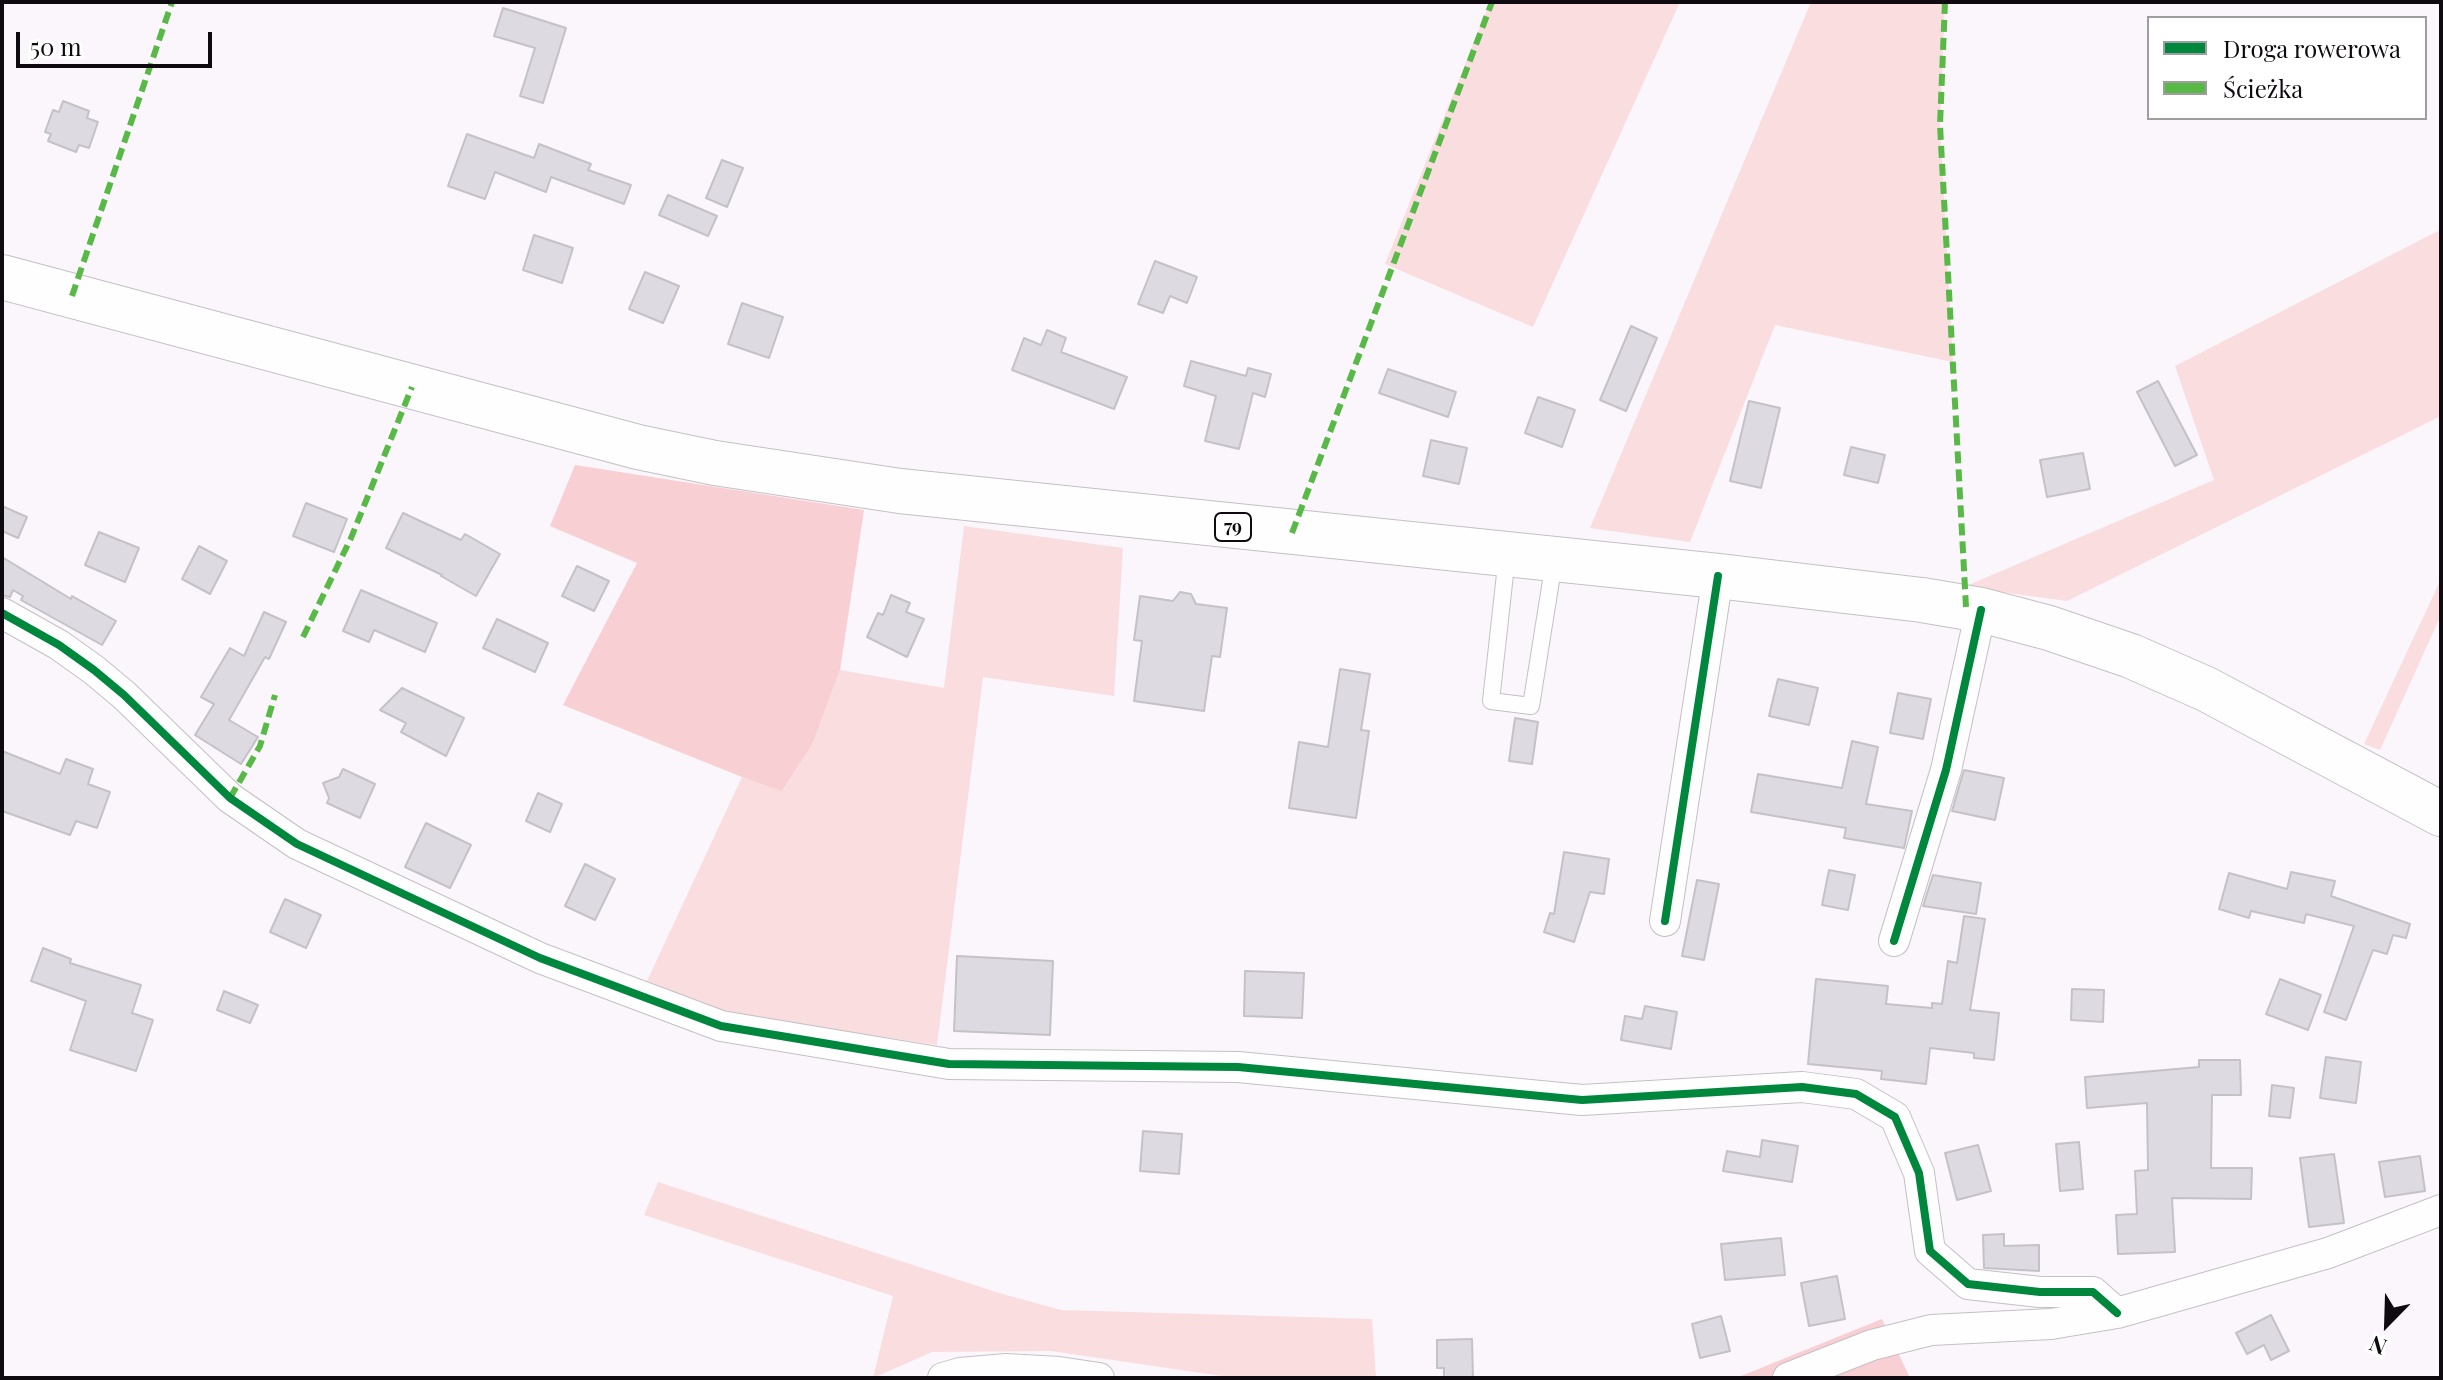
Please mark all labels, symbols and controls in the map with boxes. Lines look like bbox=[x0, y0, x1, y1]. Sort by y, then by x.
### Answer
scale bar bbox=[20, 16, 216, 66]
legend bbox=[2147, 16, 2427, 120]
text: 50 m bbox=[30, 30, 82, 62]
text: Droga rowerowa bbox=[2223, 32, 2401, 64]
text: Ścieżka bbox=[2223, 72, 2303, 104]
road number: 79 bbox=[1215, 513, 1251, 541]
north arrow bbox=[2347, 1284, 2427, 1364]
text: N bbox=[2364, 1329, 2391, 1363]

